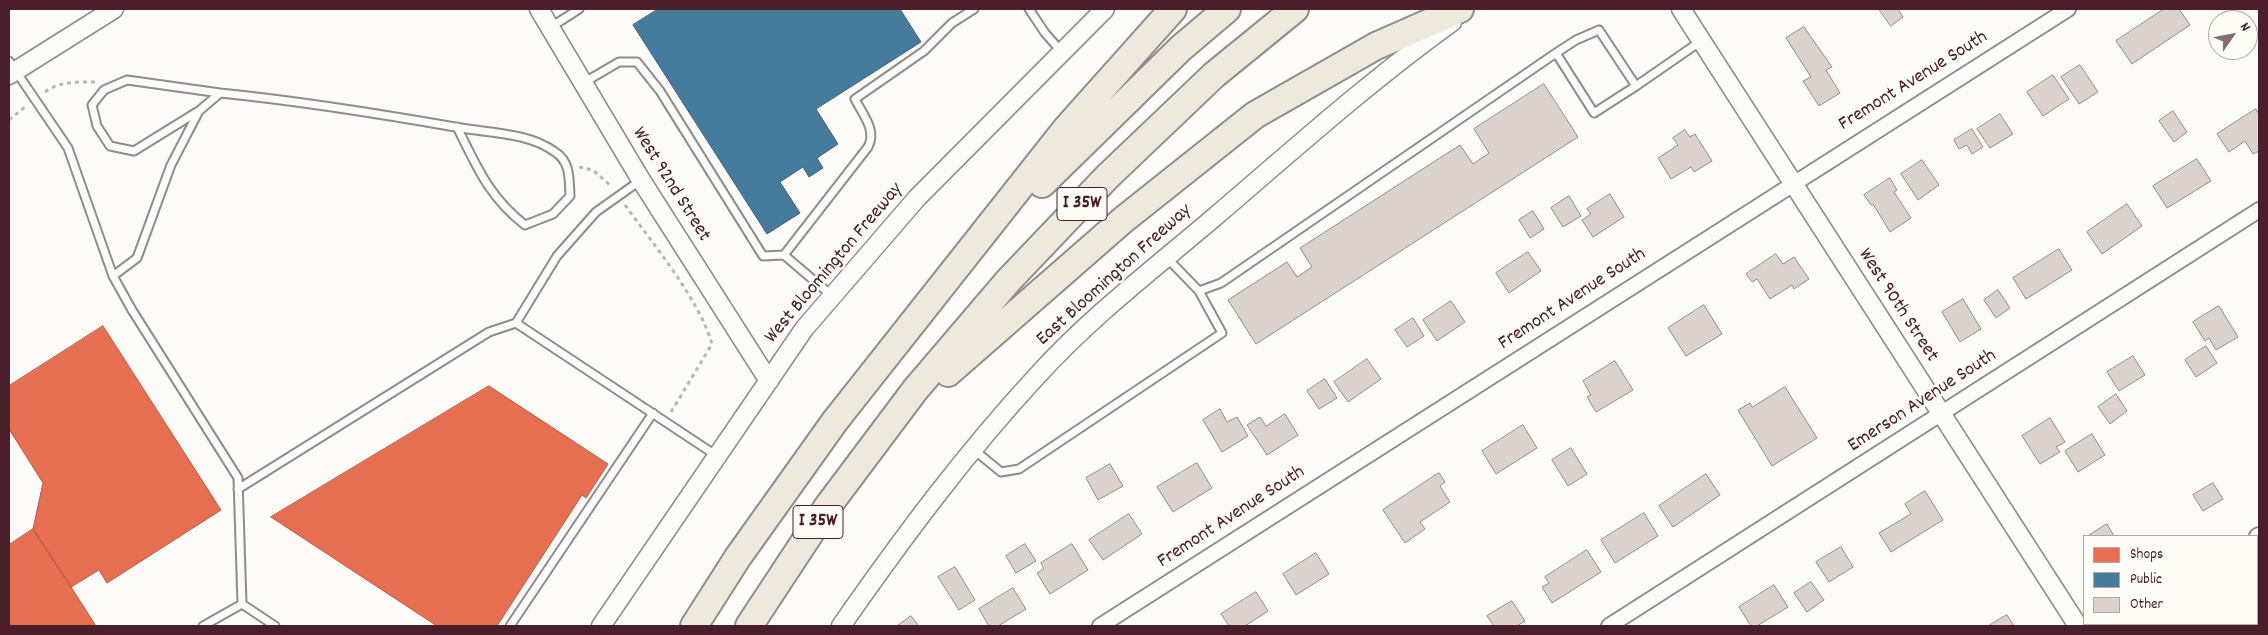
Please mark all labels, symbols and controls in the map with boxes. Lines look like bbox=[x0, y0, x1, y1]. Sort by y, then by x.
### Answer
north arrow bbox=[2208, 10, 2258, 60]
text: N bbox=[2234, 19, 2255, 36]
street label: Fremont Avenue South bbox=[1835, 26, 1993, 138]
street label: West 92nd Street bbox=[625, 123, 715, 247]
street label: West Bloomington Freeway bbox=[761, 179, 909, 349]
road number: I 35W bbox=[1057, 188, 1107, 220]
street label: East Bloomington Freeway bbox=[1032, 200, 1198, 352]
street label: Fremont Avenue South bbox=[1495, 243, 1651, 357]
street label: West 90th Street bbox=[1851, 245, 1943, 367]
street label: Emerson Avenue South bbox=[1844, 345, 2002, 459]
street label: Fremont Avenue South bbox=[1154, 461, 1310, 575]
road number: I 35W bbox=[793, 506, 843, 538]
legend bbox=[2083, 535, 2258, 625]
text: Shops bbox=[2130, 544, 2163, 566]
text: Public bbox=[2130, 569, 2162, 591]
text: Other bbox=[2130, 594, 2163, 616]

